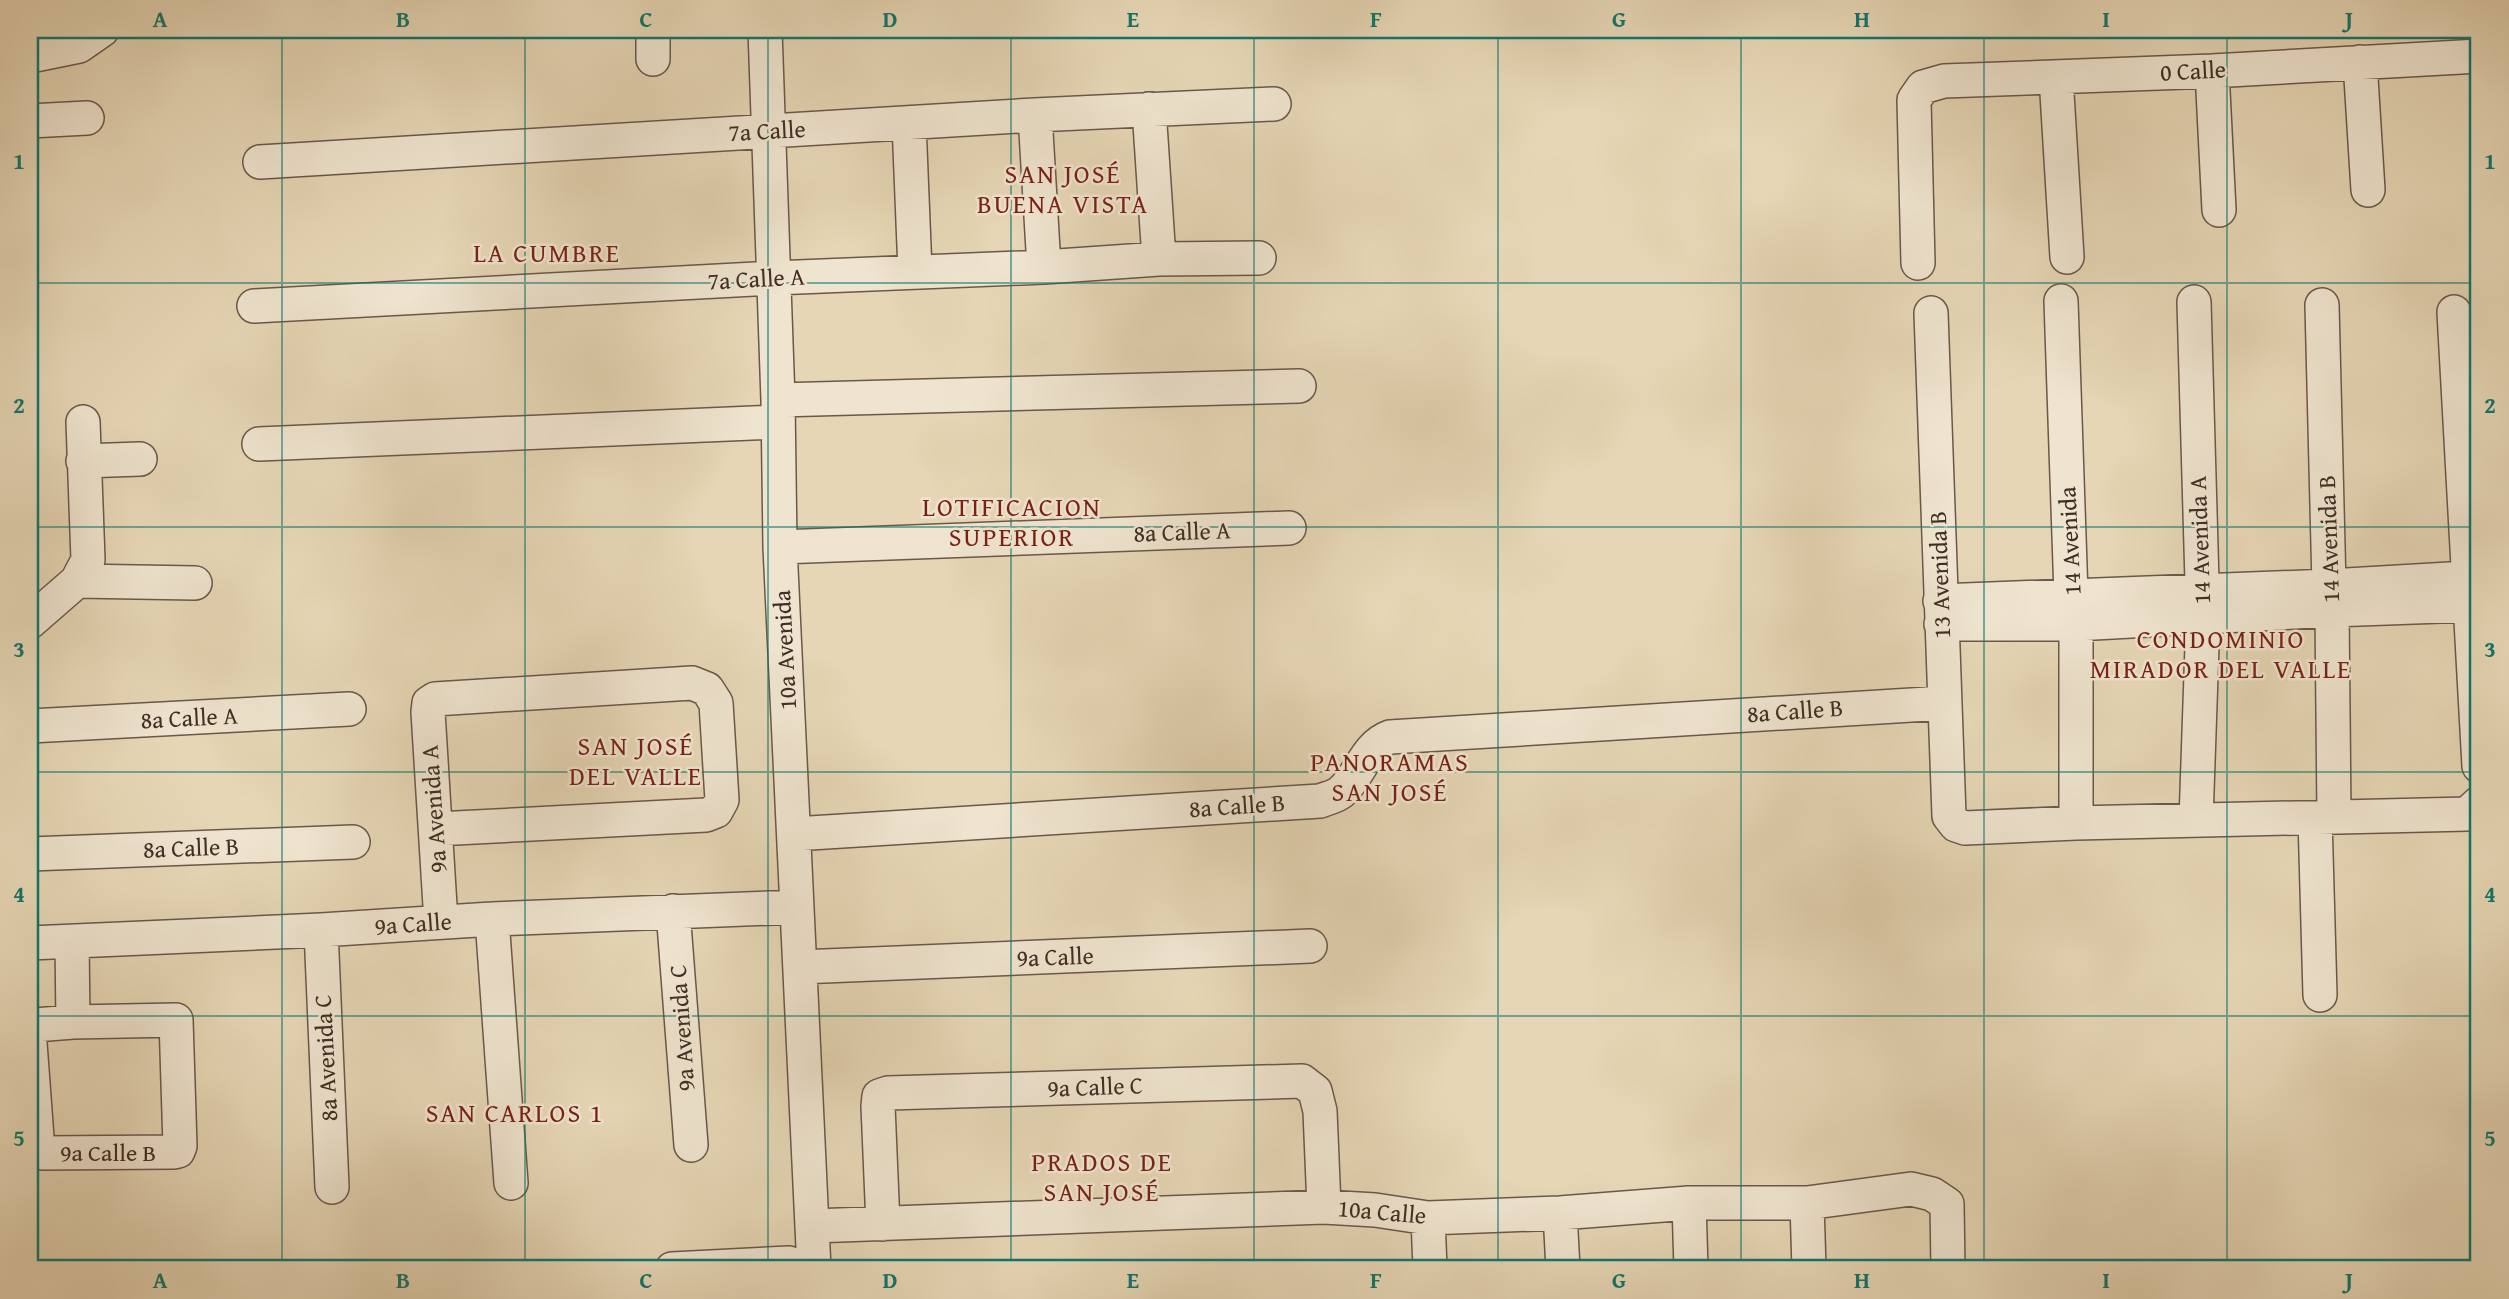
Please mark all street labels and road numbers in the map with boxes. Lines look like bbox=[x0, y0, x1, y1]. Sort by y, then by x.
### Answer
street label: 0 Calle bbox=[2159, 51, 2227, 90]
street label: 7a Calle bbox=[727, 111, 806, 150]
street label: 7a Calle A bbox=[707, 258, 806, 299]
street label: 14 Avenida A bbox=[2180, 475, 2219, 605]
street label: 14 Avenida B bbox=[2309, 475, 2348, 603]
street label: 14 Avenida bbox=[2049, 485, 2090, 596]
street label: 13 Avenida B bbox=[1920, 511, 1959, 639]
street label: 8a Calle A bbox=[1133, 512, 1232, 551]
street label: 10a Avenida bbox=[764, 588, 805, 711]
street label: 8a Calle B bbox=[1746, 690, 1844, 731]
street label: 8a Calle A bbox=[140, 697, 239, 738]
street label: 9a Avenida A bbox=[412, 743, 455, 874]
street label: 8a Calle B bbox=[1188, 785, 1286, 826]
street label: 8a Calle B bbox=[142, 828, 240, 867]
street label: 9a Calle bbox=[373, 903, 453, 944]
street label: 9a Calle bbox=[1016, 938, 1094, 975]
street label: 9a Avenida C bbox=[660, 964, 703, 1093]
street label: 8a Avenida C bbox=[305, 994, 346, 1122]
street label: 9a Calle C bbox=[1047, 1067, 1143, 1106]
street label: 9a Calle B bbox=[60, 1135, 156, 1170]
street label: 10a Calle bbox=[1336, 1190, 1428, 1233]

